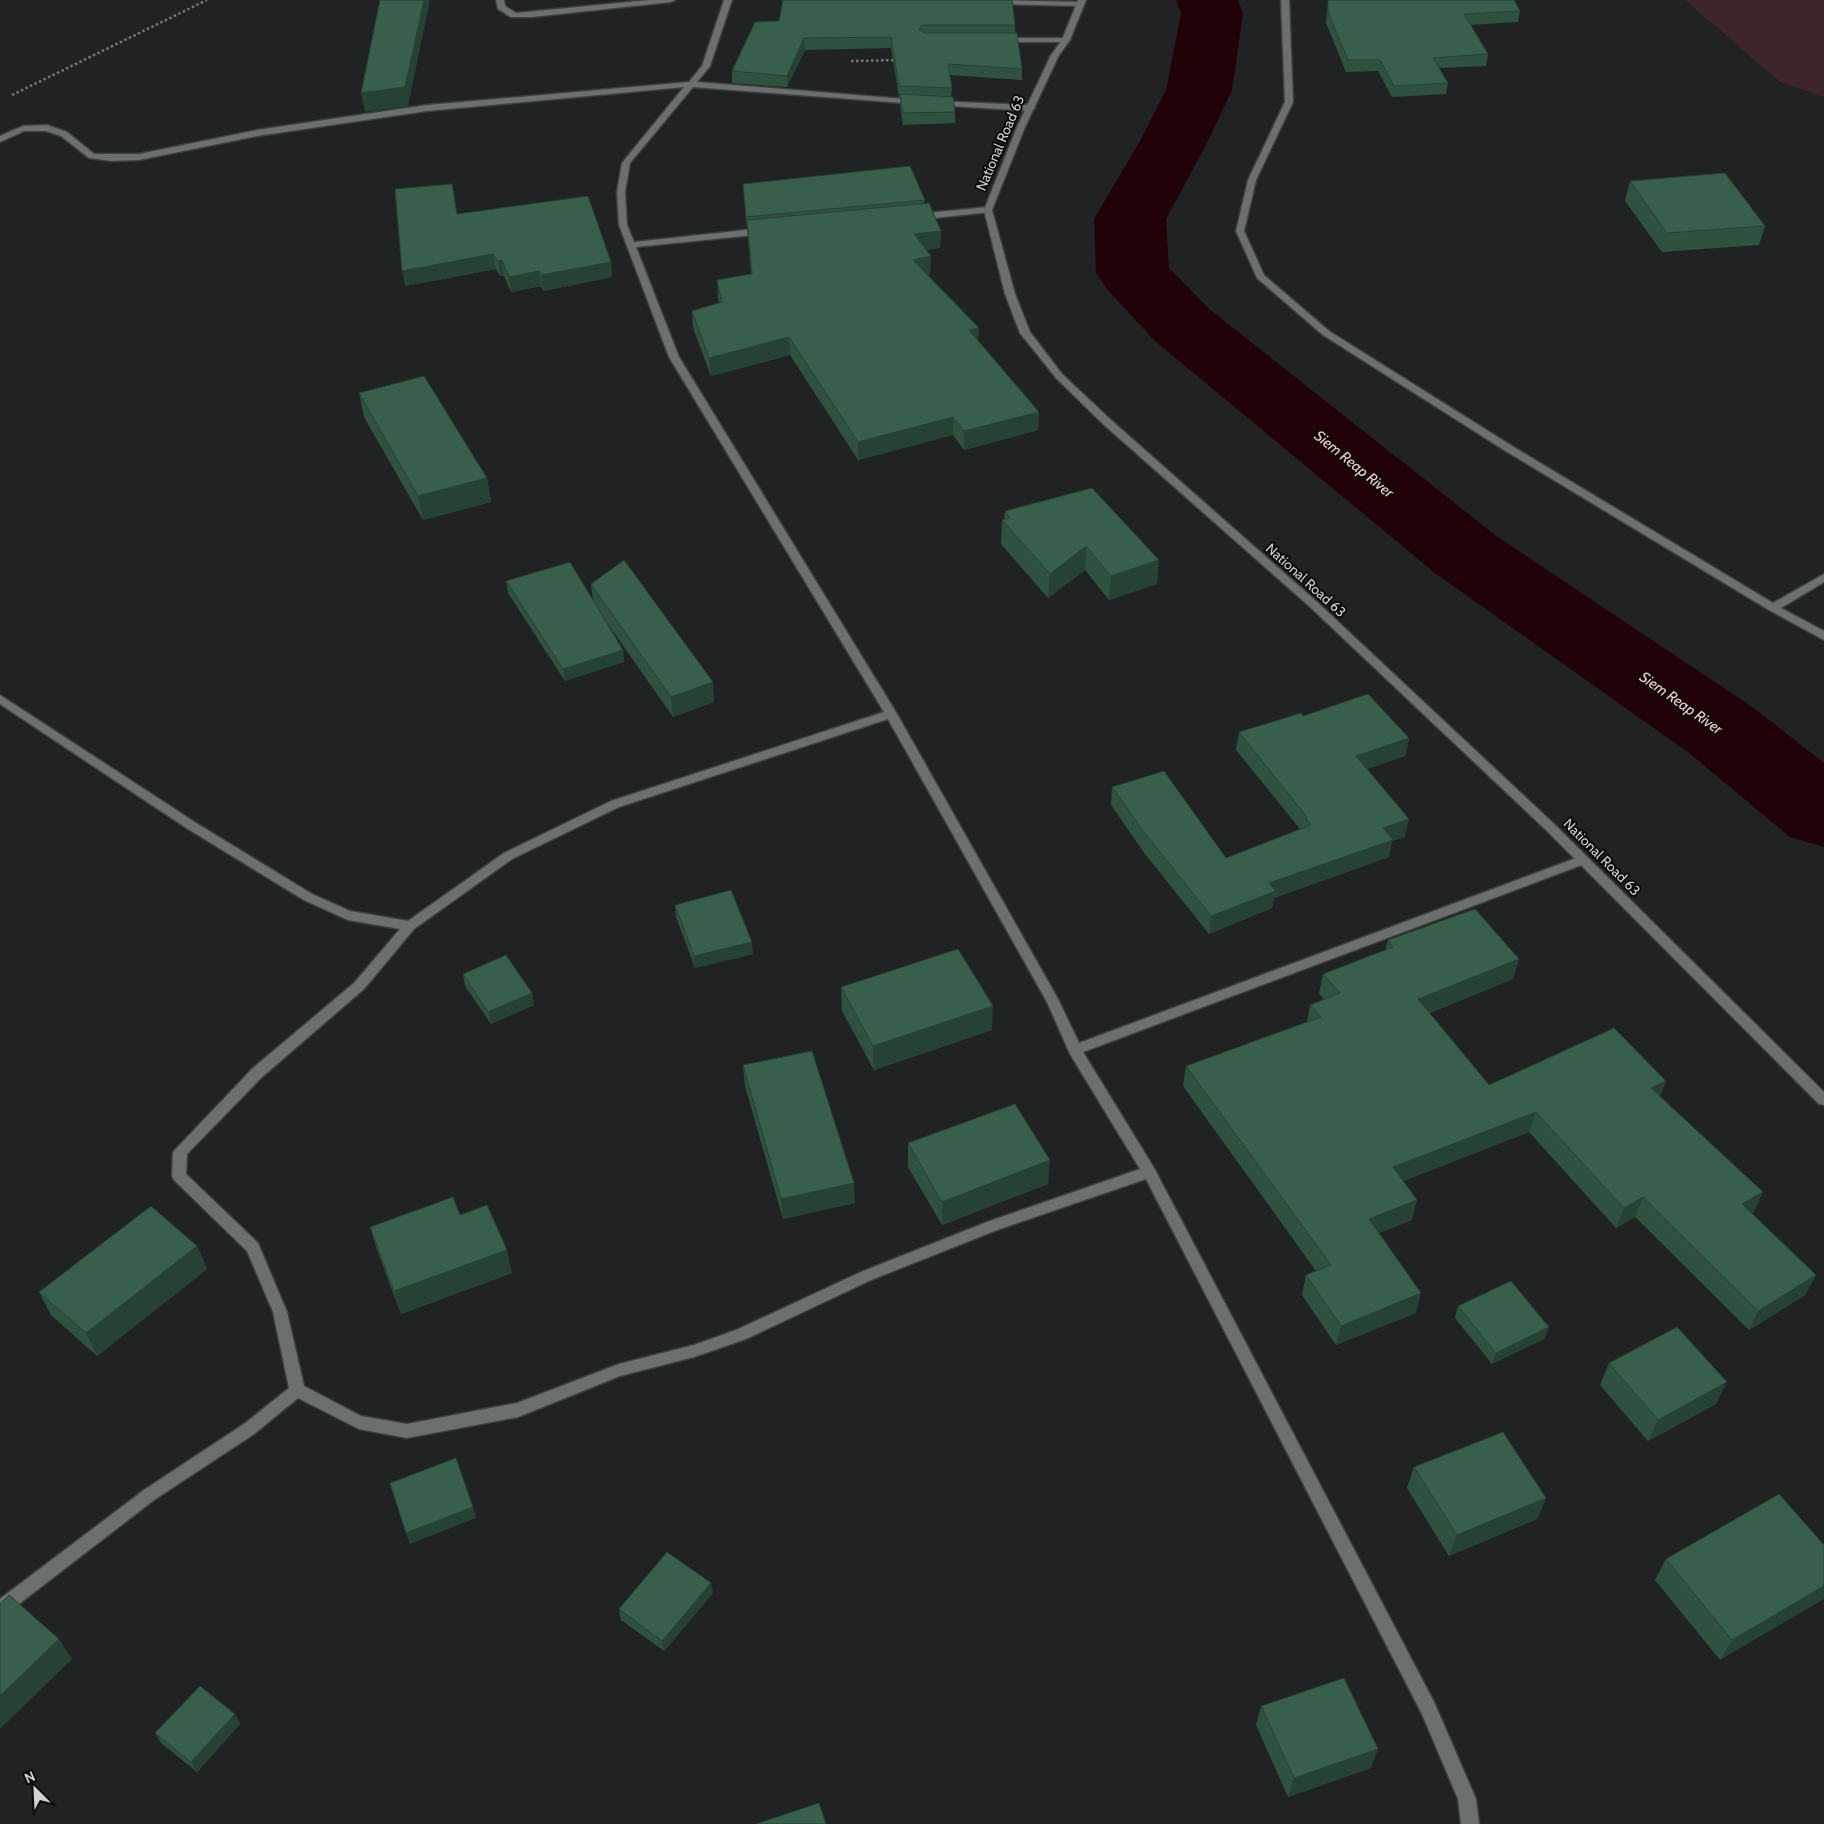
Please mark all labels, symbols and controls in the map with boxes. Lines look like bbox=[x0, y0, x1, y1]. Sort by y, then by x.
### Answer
street label: National Road 63 bbox=[972, 93, 1028, 193]
water label: Siem Reap River bbox=[1311, 427, 1398, 502]
street label: National Road 63 bbox=[1262, 539, 1350, 621]
water label: Siem Reap River bbox=[1636, 668, 1727, 739]
street label: National Road 63 bbox=[1560, 815, 1644, 899]
north arrow bbox=[10, 1764, 60, 1814]
text: N bbox=[22, 1767, 38, 1787]

